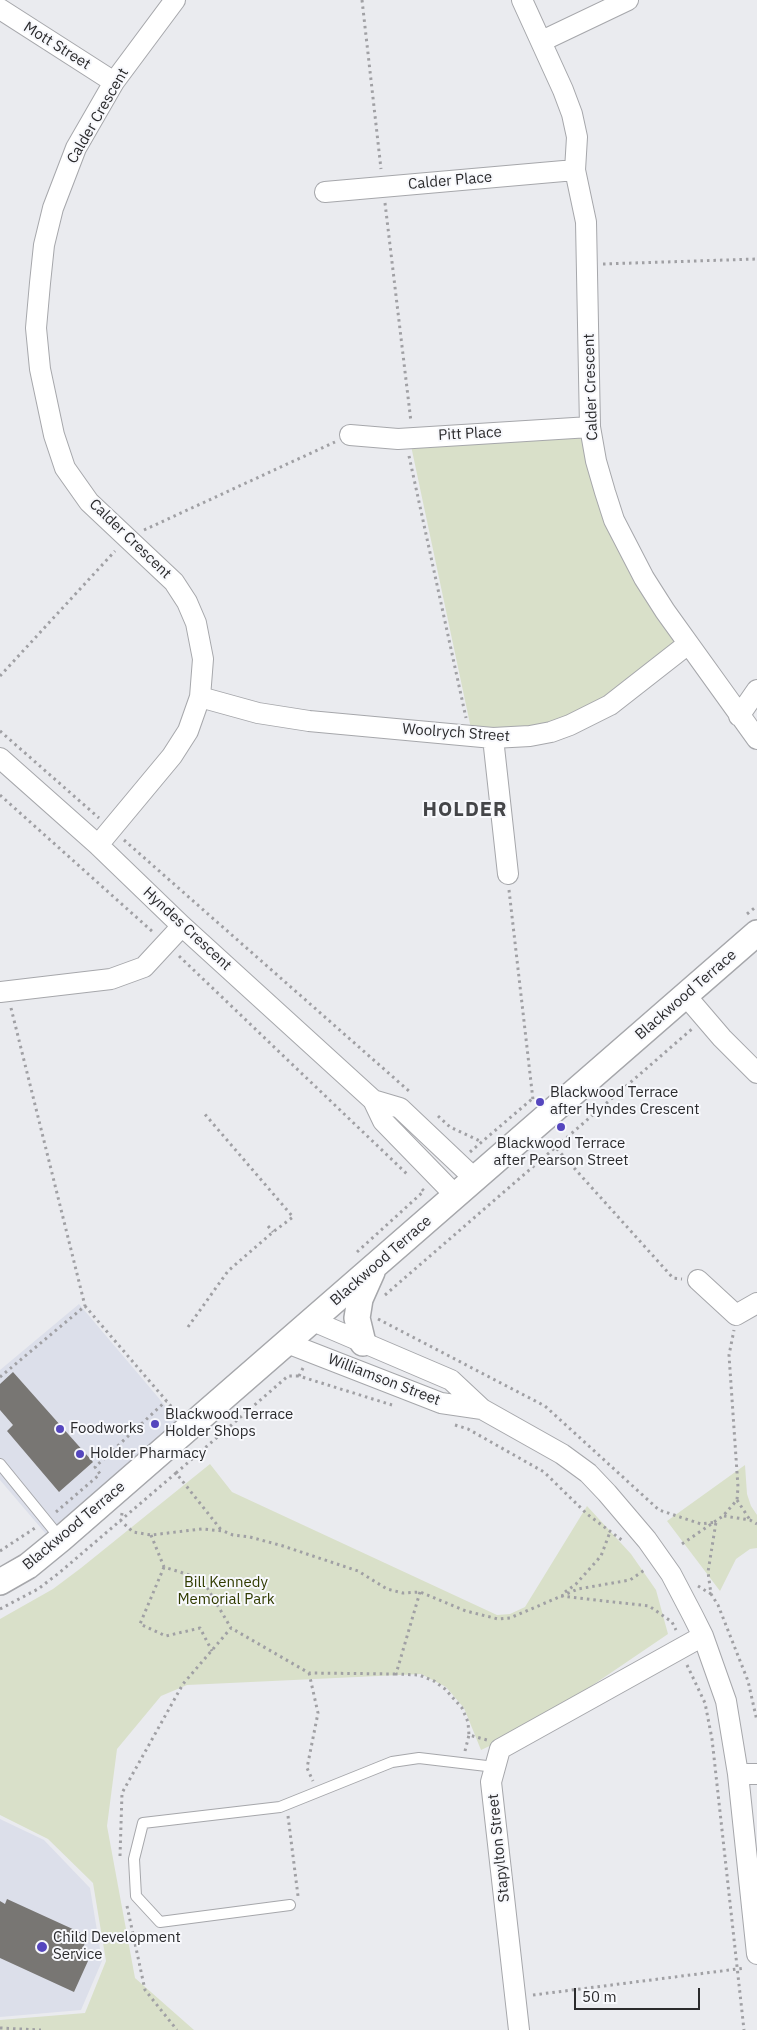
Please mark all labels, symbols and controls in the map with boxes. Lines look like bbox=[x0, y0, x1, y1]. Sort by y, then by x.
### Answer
street label: Mott Street bbox=[20, 18, 94, 74]
street label: Calder Crescent bbox=[63, 65, 133, 167]
street label: Calder Place bbox=[407, 168, 493, 194]
street label: Calder Crescent bbox=[580, 333, 602, 441]
street label: Pitt Place bbox=[438, 423, 502, 445]
street label: Calder Crescent bbox=[85, 495, 175, 583]
street label: Woolrych Street bbox=[402, 720, 510, 746]
district label: HOLDER bbox=[422, 798, 508, 822]
street label: Hyndes Crescent bbox=[139, 883, 235, 975]
street label: Blackwood Terrace bbox=[632, 946, 740, 1044]
place label: Blackwood Terrace after Hyndes Crescent bbox=[550, 1084, 700, 1119]
marker: Blackwood Terrace after Hyndes Crescent bbox=[534, 1096, 546, 1108]
marker: Blackwood Terrace after Pearson Street bbox=[555, 1121, 567, 1133]
place label: Blackwood Terrace after Pearson Street bbox=[494, 1135, 628, 1170]
street label: Blackwood Terrace bbox=[327, 1212, 435, 1310]
street label: Williamson Street bbox=[325, 1350, 443, 1410]
place label: Blackwood Terrace Holder Shops bbox=[165, 1406, 293, 1441]
marker: Blackwood Terrace Holder Shops bbox=[149, 1418, 161, 1430]
place label: Foodworks bbox=[70, 1420, 144, 1438]
marker: Foodworks bbox=[54, 1423, 66, 1435]
place label: Holder Pharmacy bbox=[90, 1445, 206, 1463]
marker: Holder Pharmacy bbox=[74, 1448, 86, 1460]
street label: Blackwood Terrace bbox=[19, 1478, 129, 1574]
park label: Bill Kennedy Memorial Park bbox=[177, 1574, 275, 1609]
street label: Stapylton Street bbox=[484, 1793, 514, 1903]
place label: Child Development Service bbox=[53, 1929, 181, 1964]
marker: Child Development Service bbox=[35, 1940, 49, 1954]
scale bar bbox=[577, 1978, 703, 2010]
text: 50 m bbox=[582, 1987, 617, 2006]

